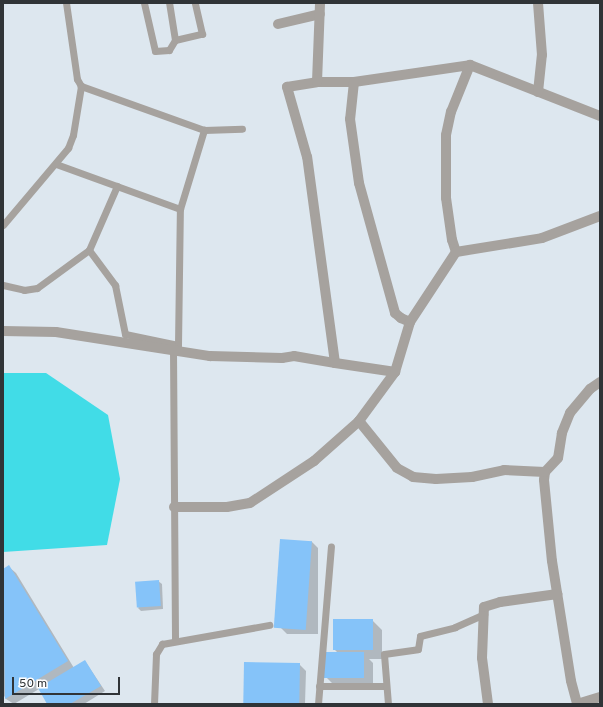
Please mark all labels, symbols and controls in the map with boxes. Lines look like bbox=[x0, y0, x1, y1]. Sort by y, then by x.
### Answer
scale bar bbox=[14, 669, 122, 695]
text: 50 m bbox=[19, 676, 47, 692]

